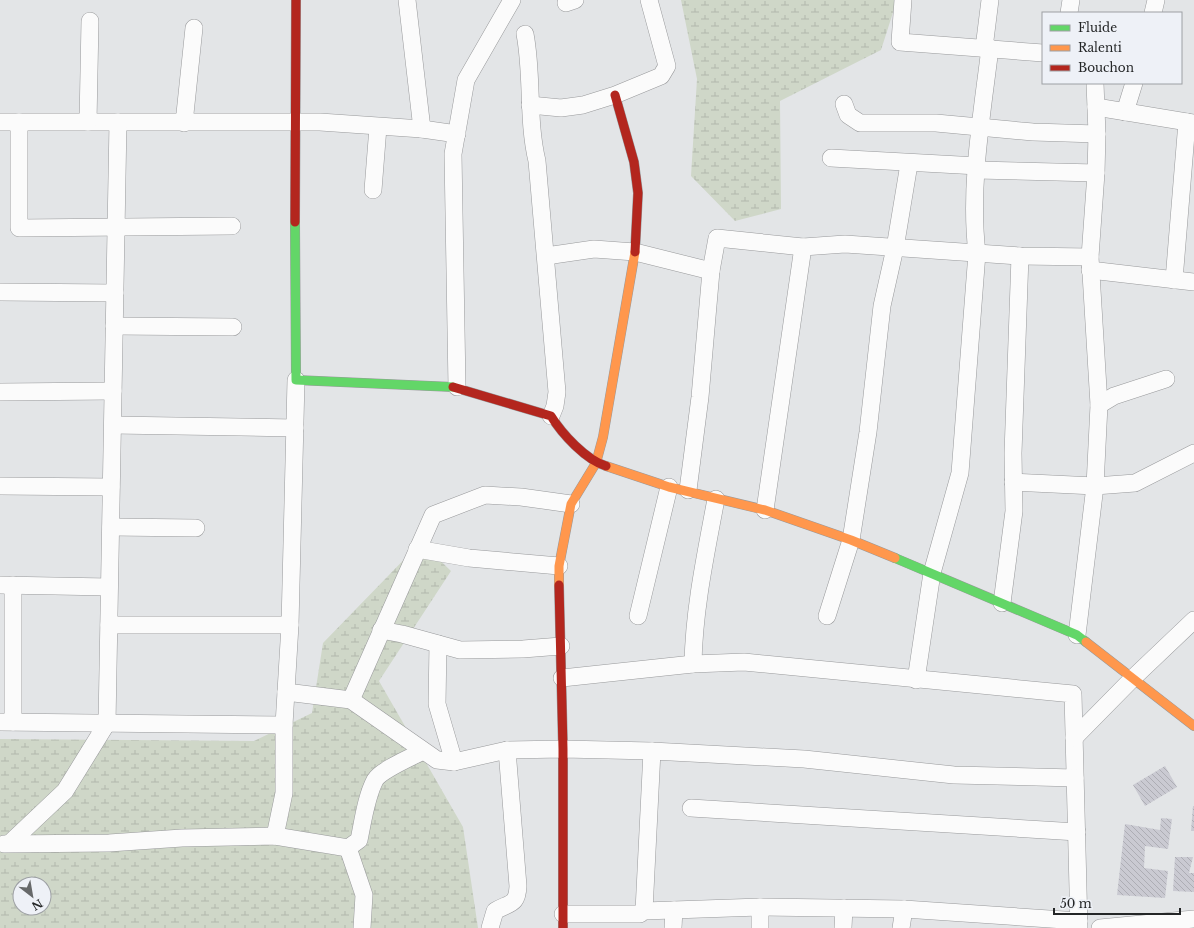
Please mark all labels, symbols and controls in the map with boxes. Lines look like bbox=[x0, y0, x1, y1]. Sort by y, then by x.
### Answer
legend bbox=[1042, 12, 1182, 84]
text: Fluide bbox=[1078, 20, 1117, 35]
text: Ralenti bbox=[1078, 40, 1122, 55]
text: Bouchon bbox=[1078, 60, 1134, 75]
north arrow bbox=[12, 876, 52, 916]
scale bar bbox=[1054, 890, 1180, 916]
text: N bbox=[29, 896, 45, 914]
text: 50 m bbox=[1060, 896, 1092, 911]

